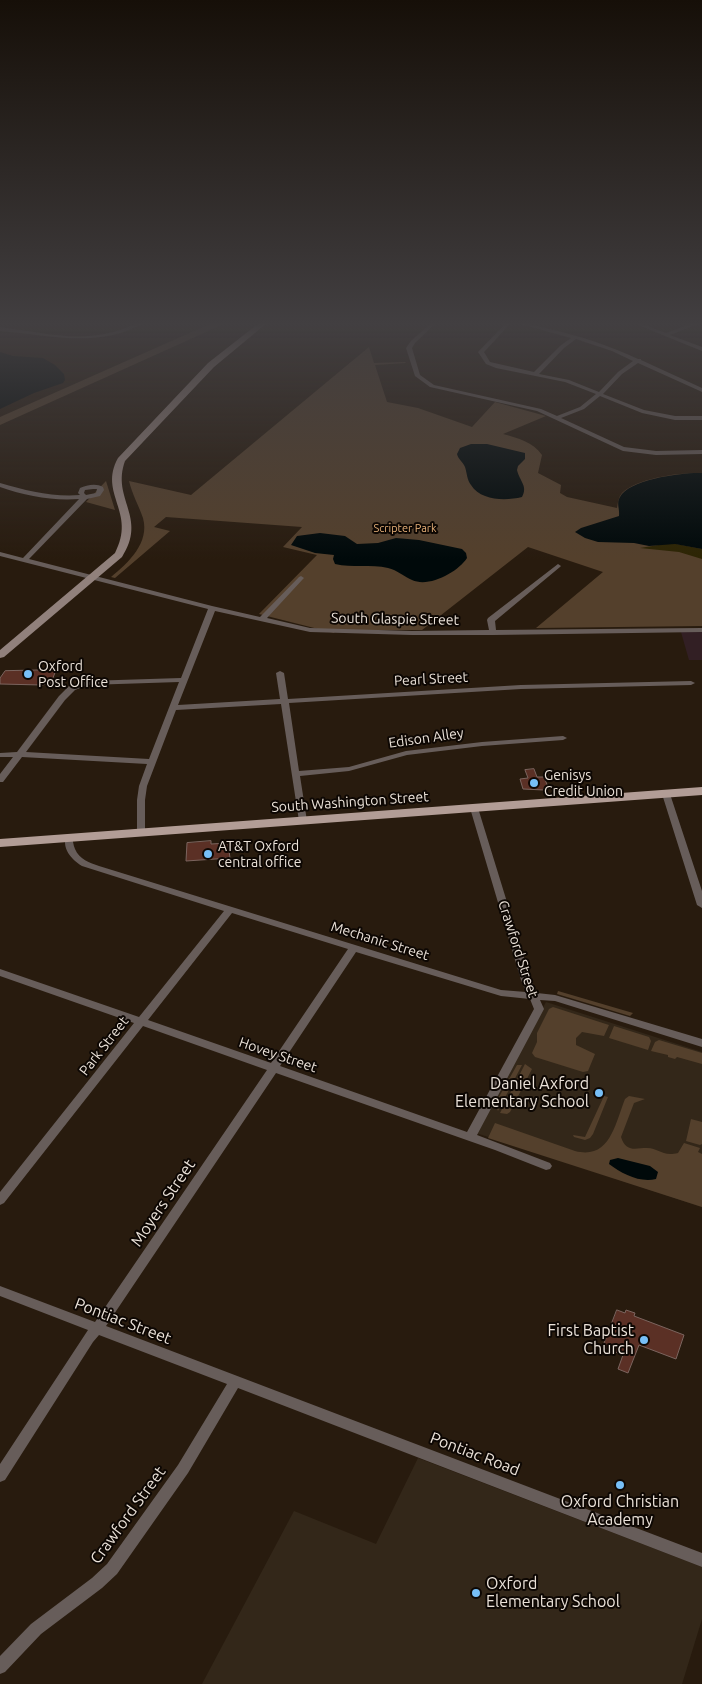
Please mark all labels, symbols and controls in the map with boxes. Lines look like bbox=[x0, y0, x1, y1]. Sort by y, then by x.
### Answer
park label: Scripter Park bbox=[373, 521, 437, 535]
street label: South Glaspie Street bbox=[331, 609, 459, 629]
place label: Oxford Post Office bbox=[38, 658, 108, 690]
marker: Oxford Post Office bbox=[22, 668, 34, 680]
street label: Pearl Street bbox=[393, 669, 469, 689]
street label: Edison Alley bbox=[387, 724, 465, 752]
place label: Genisys Credit Union bbox=[544, 767, 623, 800]
marker: Genisys Credit Union bbox=[528, 777, 540, 789]
street label: South Washington Street bbox=[271, 788, 429, 816]
place label: AT&T Oxford central office bbox=[218, 838, 302, 870]
marker: AT&T Oxford central office bbox=[202, 848, 214, 860]
street label: Crawford Street bbox=[494, 898, 542, 1000]
street label: Mechanic Street bbox=[329, 918, 431, 964]
street label: Park Street bbox=[76, 1013, 132, 1079]
street label: Hovey Street bbox=[237, 1034, 319, 1076]
place label: Daniel Axford Elementary School bbox=[455, 1074, 589, 1112]
marker: Daniel Axford Elementary School bbox=[593, 1087, 605, 1099]
street label: Moyers Street bbox=[127, 1156, 199, 1250]
street label: Pontiac Street bbox=[72, 1294, 174, 1348]
place label: First Baptist Church bbox=[548, 1321, 634, 1359]
marker: First Baptist Church bbox=[638, 1334, 650, 1346]
street label: Pontiac Road bbox=[428, 1428, 522, 1480]
street label: Crawford Street bbox=[86, 1463, 170, 1567]
marker: Oxford Christian Academy bbox=[614, 1479, 626, 1491]
place label: Oxford Christian Academy bbox=[561, 1492, 679, 1530]
place label: Oxford Elementary School bbox=[486, 1574, 620, 1612]
marker: Oxford Elementary School bbox=[470, 1587, 482, 1599]

